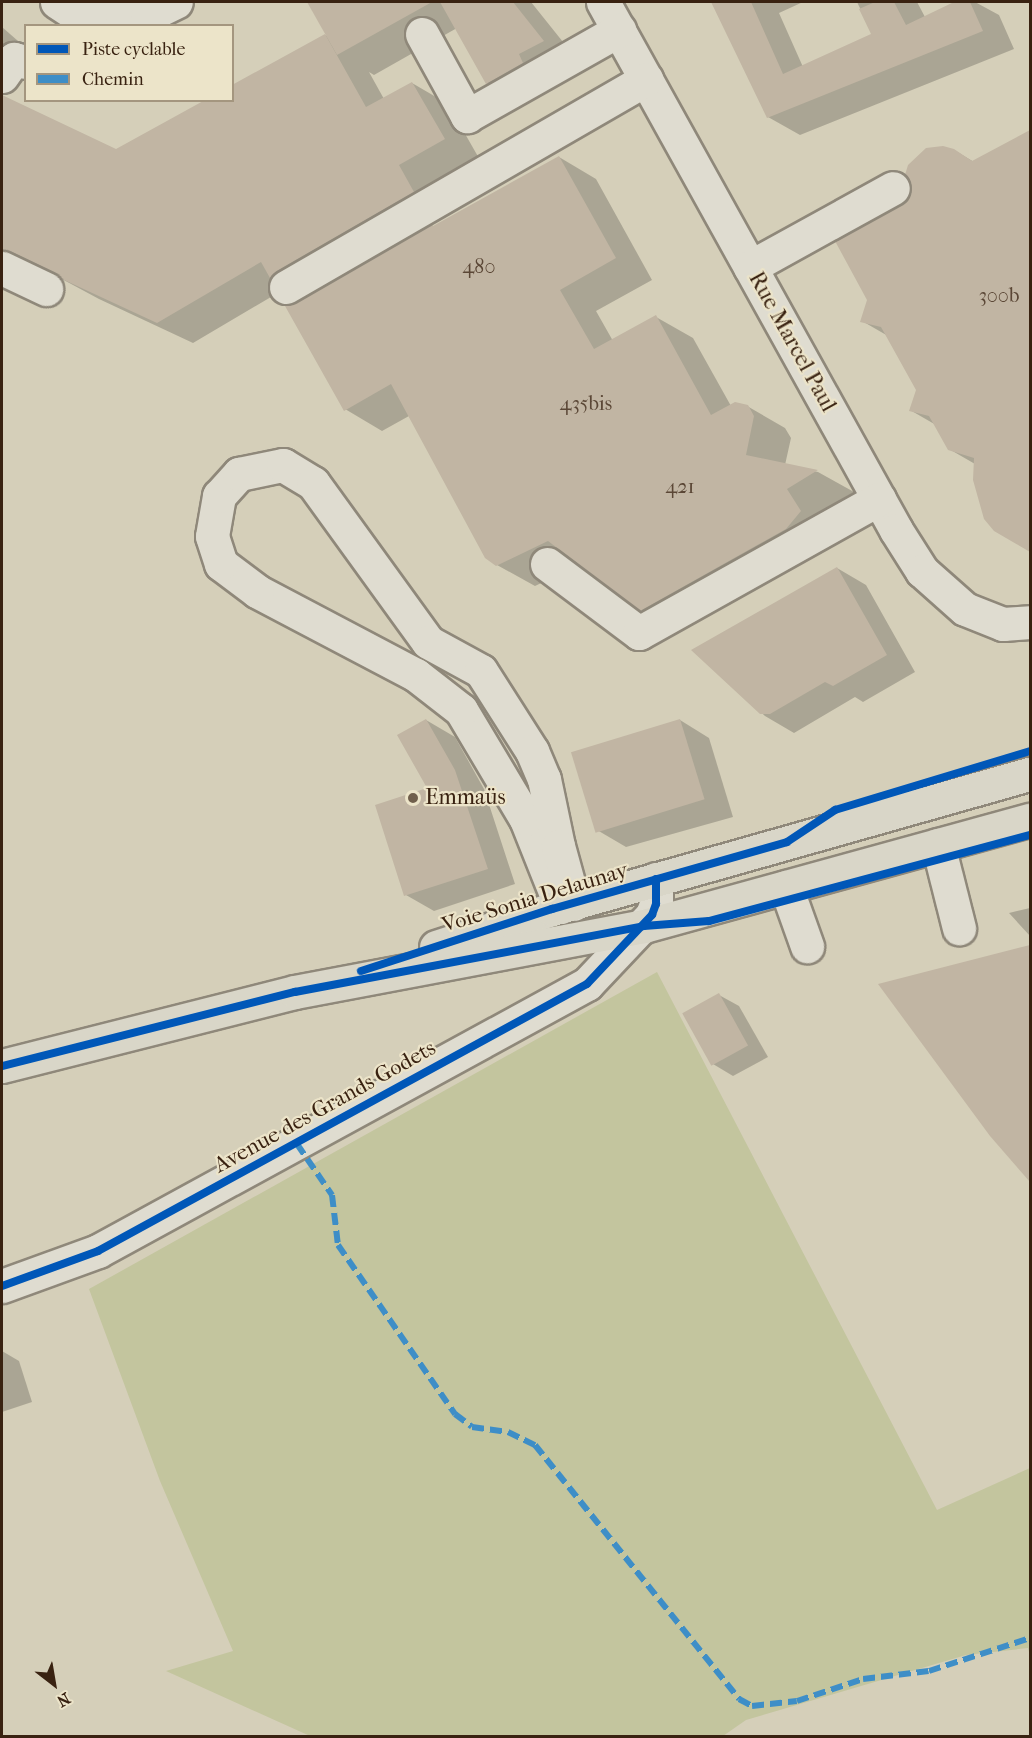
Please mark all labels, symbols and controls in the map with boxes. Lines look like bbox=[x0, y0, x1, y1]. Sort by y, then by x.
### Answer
legend bbox=[24, 24, 234, 102]
text: Piste cyclable bbox=[82, 39, 185, 60]
text: Chemin bbox=[82, 69, 144, 90]
house number: 480 bbox=[463, 254, 495, 278]
street label: Rue Marcel Paul bbox=[743, 267, 841, 417]
house number: 300b bbox=[979, 283, 1019, 307]
house number: 435bis bbox=[560, 391, 612, 415]
house number: 421 bbox=[665, 474, 695, 498]
place label: Emmaüs bbox=[425, 785, 506, 811]
marker: Emmaüs bbox=[406, 791, 420, 805]
street label: Voie Sonia Delaunay bbox=[439, 857, 631, 939]
street label: Avenue des Grands Godets bbox=[209, 1035, 441, 1179]
north arrow bbox=[24, 1654, 84, 1714]
text: N bbox=[53, 1689, 74, 1711]

